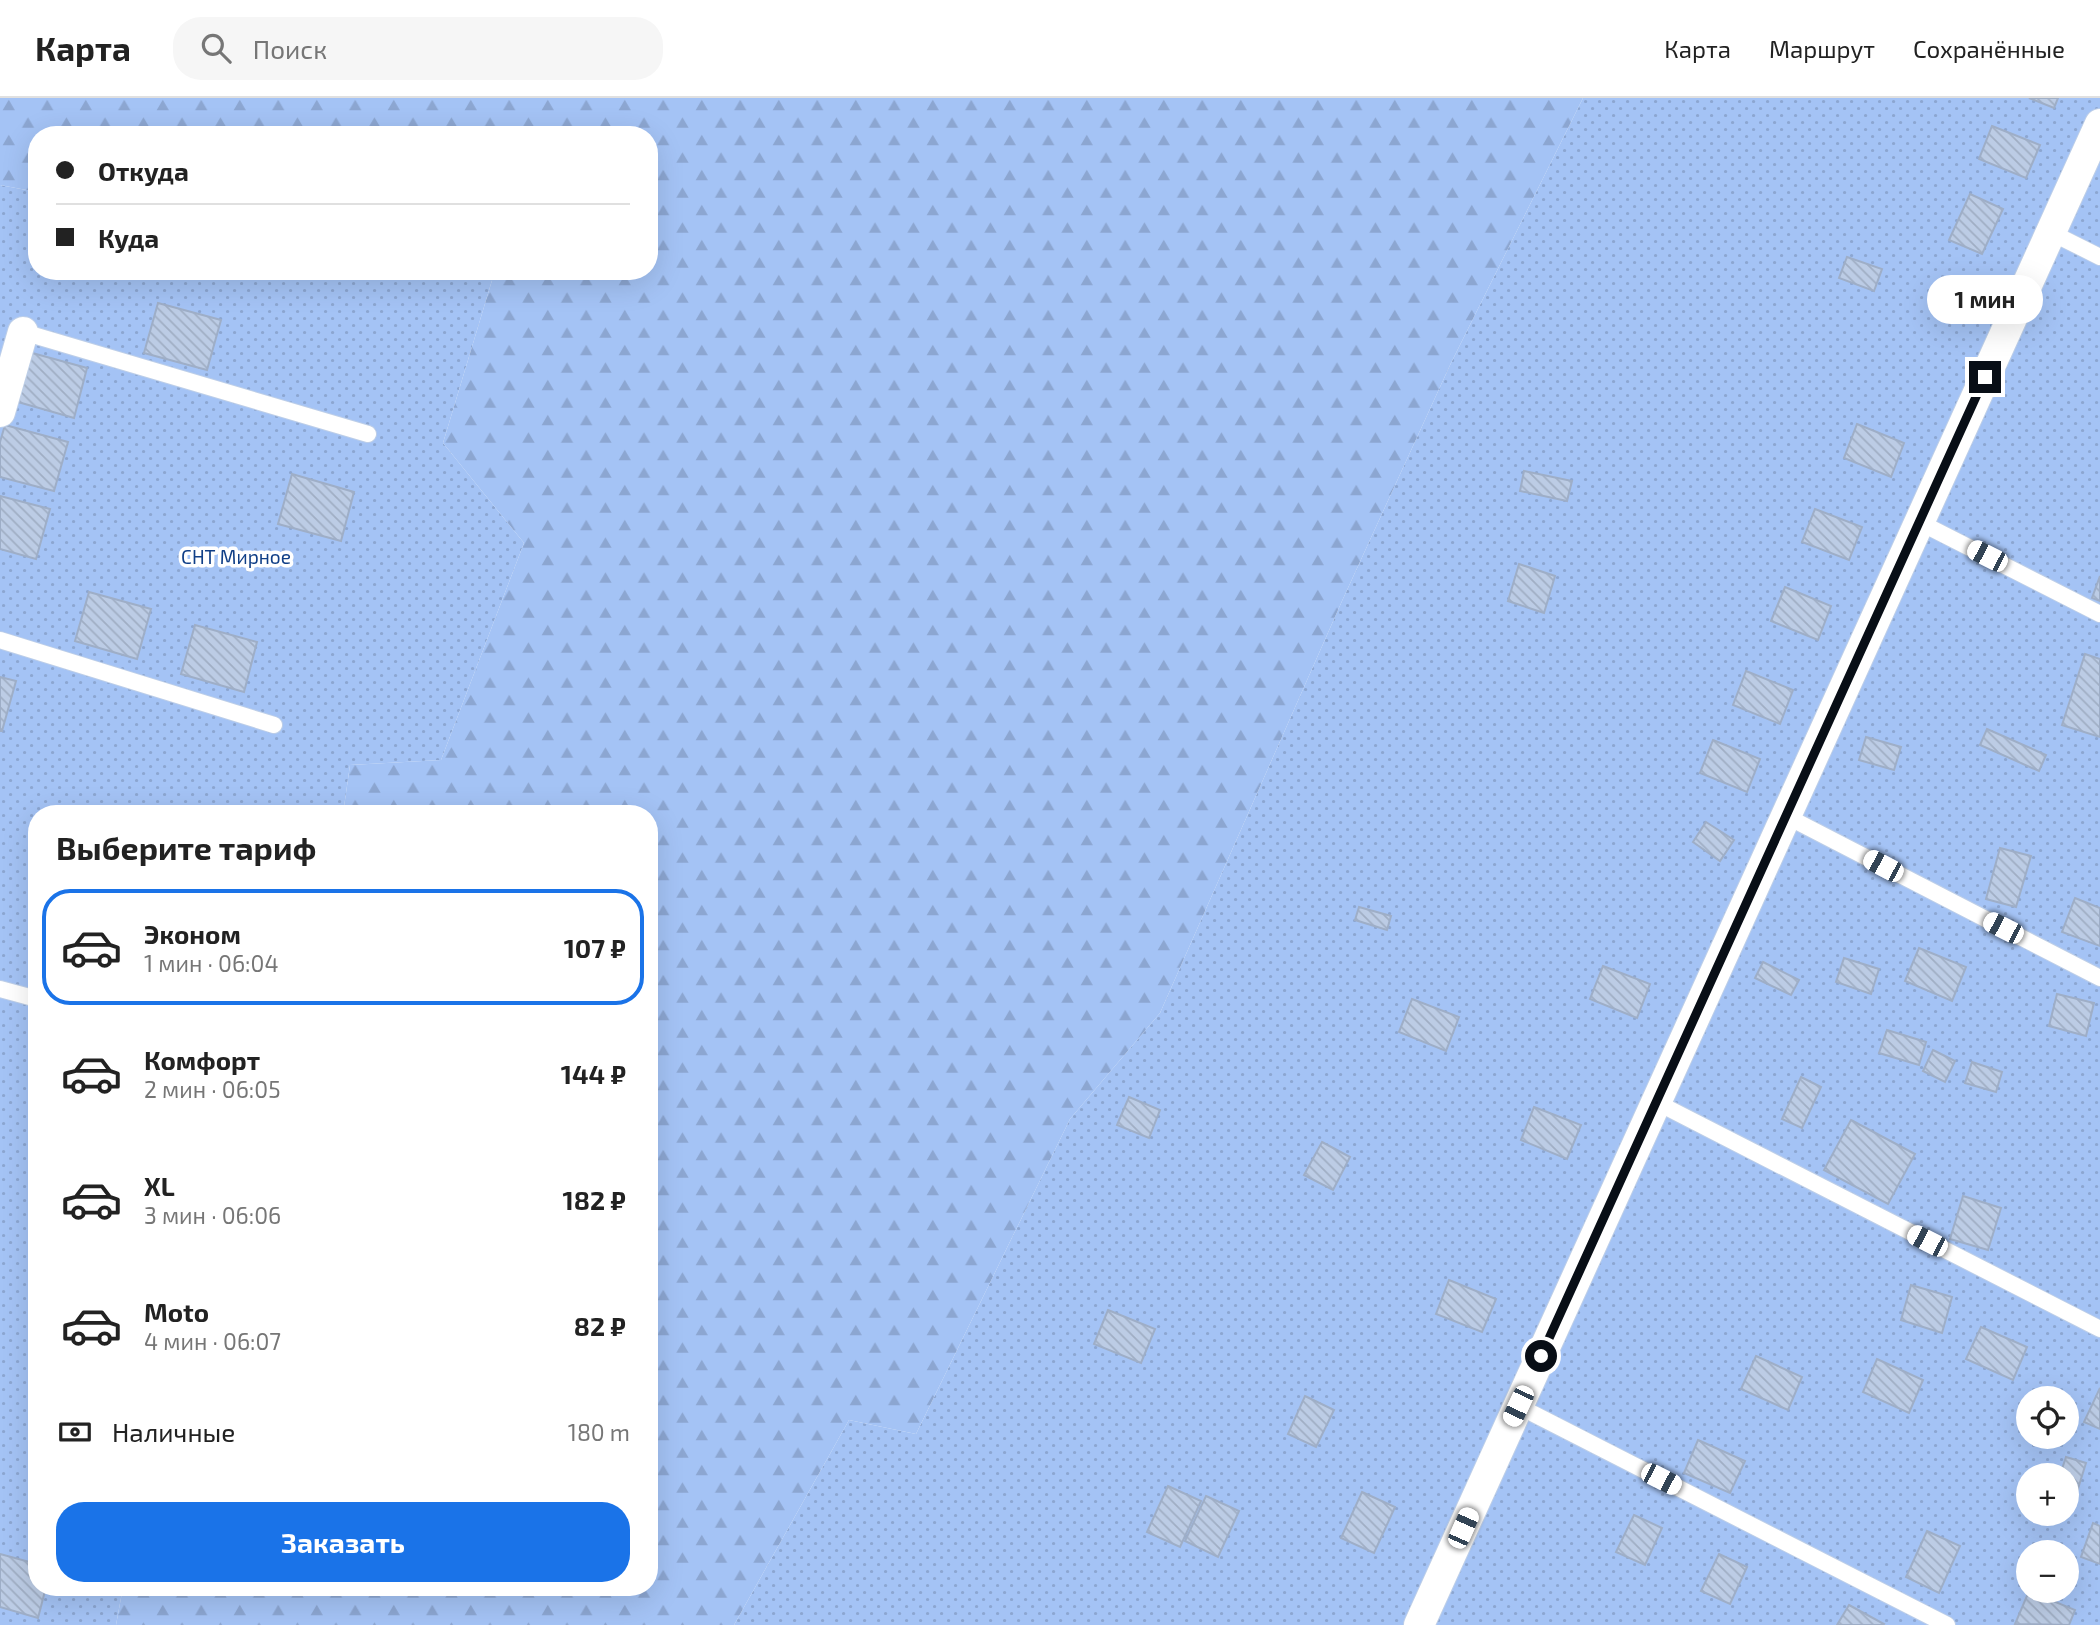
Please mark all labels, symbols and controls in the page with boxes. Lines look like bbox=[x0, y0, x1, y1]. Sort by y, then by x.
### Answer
search box bbox=[173, 17, 663, 80]
text: Карта bbox=[35, 28, 131, 68]
icon: search bbox=[197, 29, 235, 67]
text: Поиск bbox=[253, 33, 327, 64]
text: Карта bbox=[1664, 34, 1731, 63]
text: Маршрут bbox=[1769, 34, 1875, 63]
text: Сохранённые bbox=[1913, 34, 2065, 63]
text: Откуда bbox=[98, 155, 189, 186]
text: Куда bbox=[98, 222, 159, 253]
callout: 1 мин bbox=[1927, 275, 2043, 324]
text: 1 мин bbox=[1955, 285, 2015, 313]
route end bbox=[1969, 361, 2001, 393]
car bbox=[1964, 537, 2011, 575]
park label: СНТ Мирное bbox=[181, 545, 291, 568]
text: Выберите тариф bbox=[56, 828, 316, 866]
car bbox=[1860, 847, 1907, 885]
car bbox=[1980, 909, 2027, 947]
icon: car bbox=[60, 916, 123, 979]
text: Эконом bbox=[144, 918, 241, 949]
text: 107 ₽ bbox=[564, 932, 626, 963]
text: 1 мин · 06:04 bbox=[144, 949, 279, 977]
icon: car bbox=[60, 1042, 123, 1105]
text: Комфорт bbox=[144, 1044, 260, 1075]
text: 144 ₽ bbox=[561, 1058, 626, 1089]
text: 2 мин · 06:05 bbox=[144, 1075, 280, 1103]
icon: car bbox=[60, 1168, 123, 1231]
text: XL bbox=[144, 1170, 175, 1201]
text: 182 ₽ bbox=[562, 1184, 626, 1215]
text: 3 мин · 06:06 bbox=[144, 1201, 281, 1229]
car bbox=[1904, 1222, 1951, 1260]
icon: car bbox=[60, 1294, 123, 1357]
text: Moto bbox=[144, 1296, 209, 1327]
text: 82 ₽ bbox=[574, 1310, 626, 1341]
text: 4 мин · 06:07 bbox=[144, 1327, 281, 1355]
route start bbox=[1525, 1340, 1557, 1372]
car bbox=[1500, 1383, 1537, 1429]
map controls bbox=[2016, 1386, 2079, 1603]
button: locate bbox=[2016, 1386, 2079, 1449]
icon: cash bbox=[56, 1413, 94, 1451]
text: Наличные bbox=[112, 1416, 235, 1447]
text: 180 m bbox=[568, 1418, 630, 1446]
car bbox=[1638, 1460, 1685, 1498]
button: + bbox=[2016, 1463, 2079, 1526]
button: Заказать bbox=[56, 1502, 630, 1582]
car bbox=[1445, 1505, 1482, 1551]
button: − bbox=[2016, 1540, 2079, 1603]

